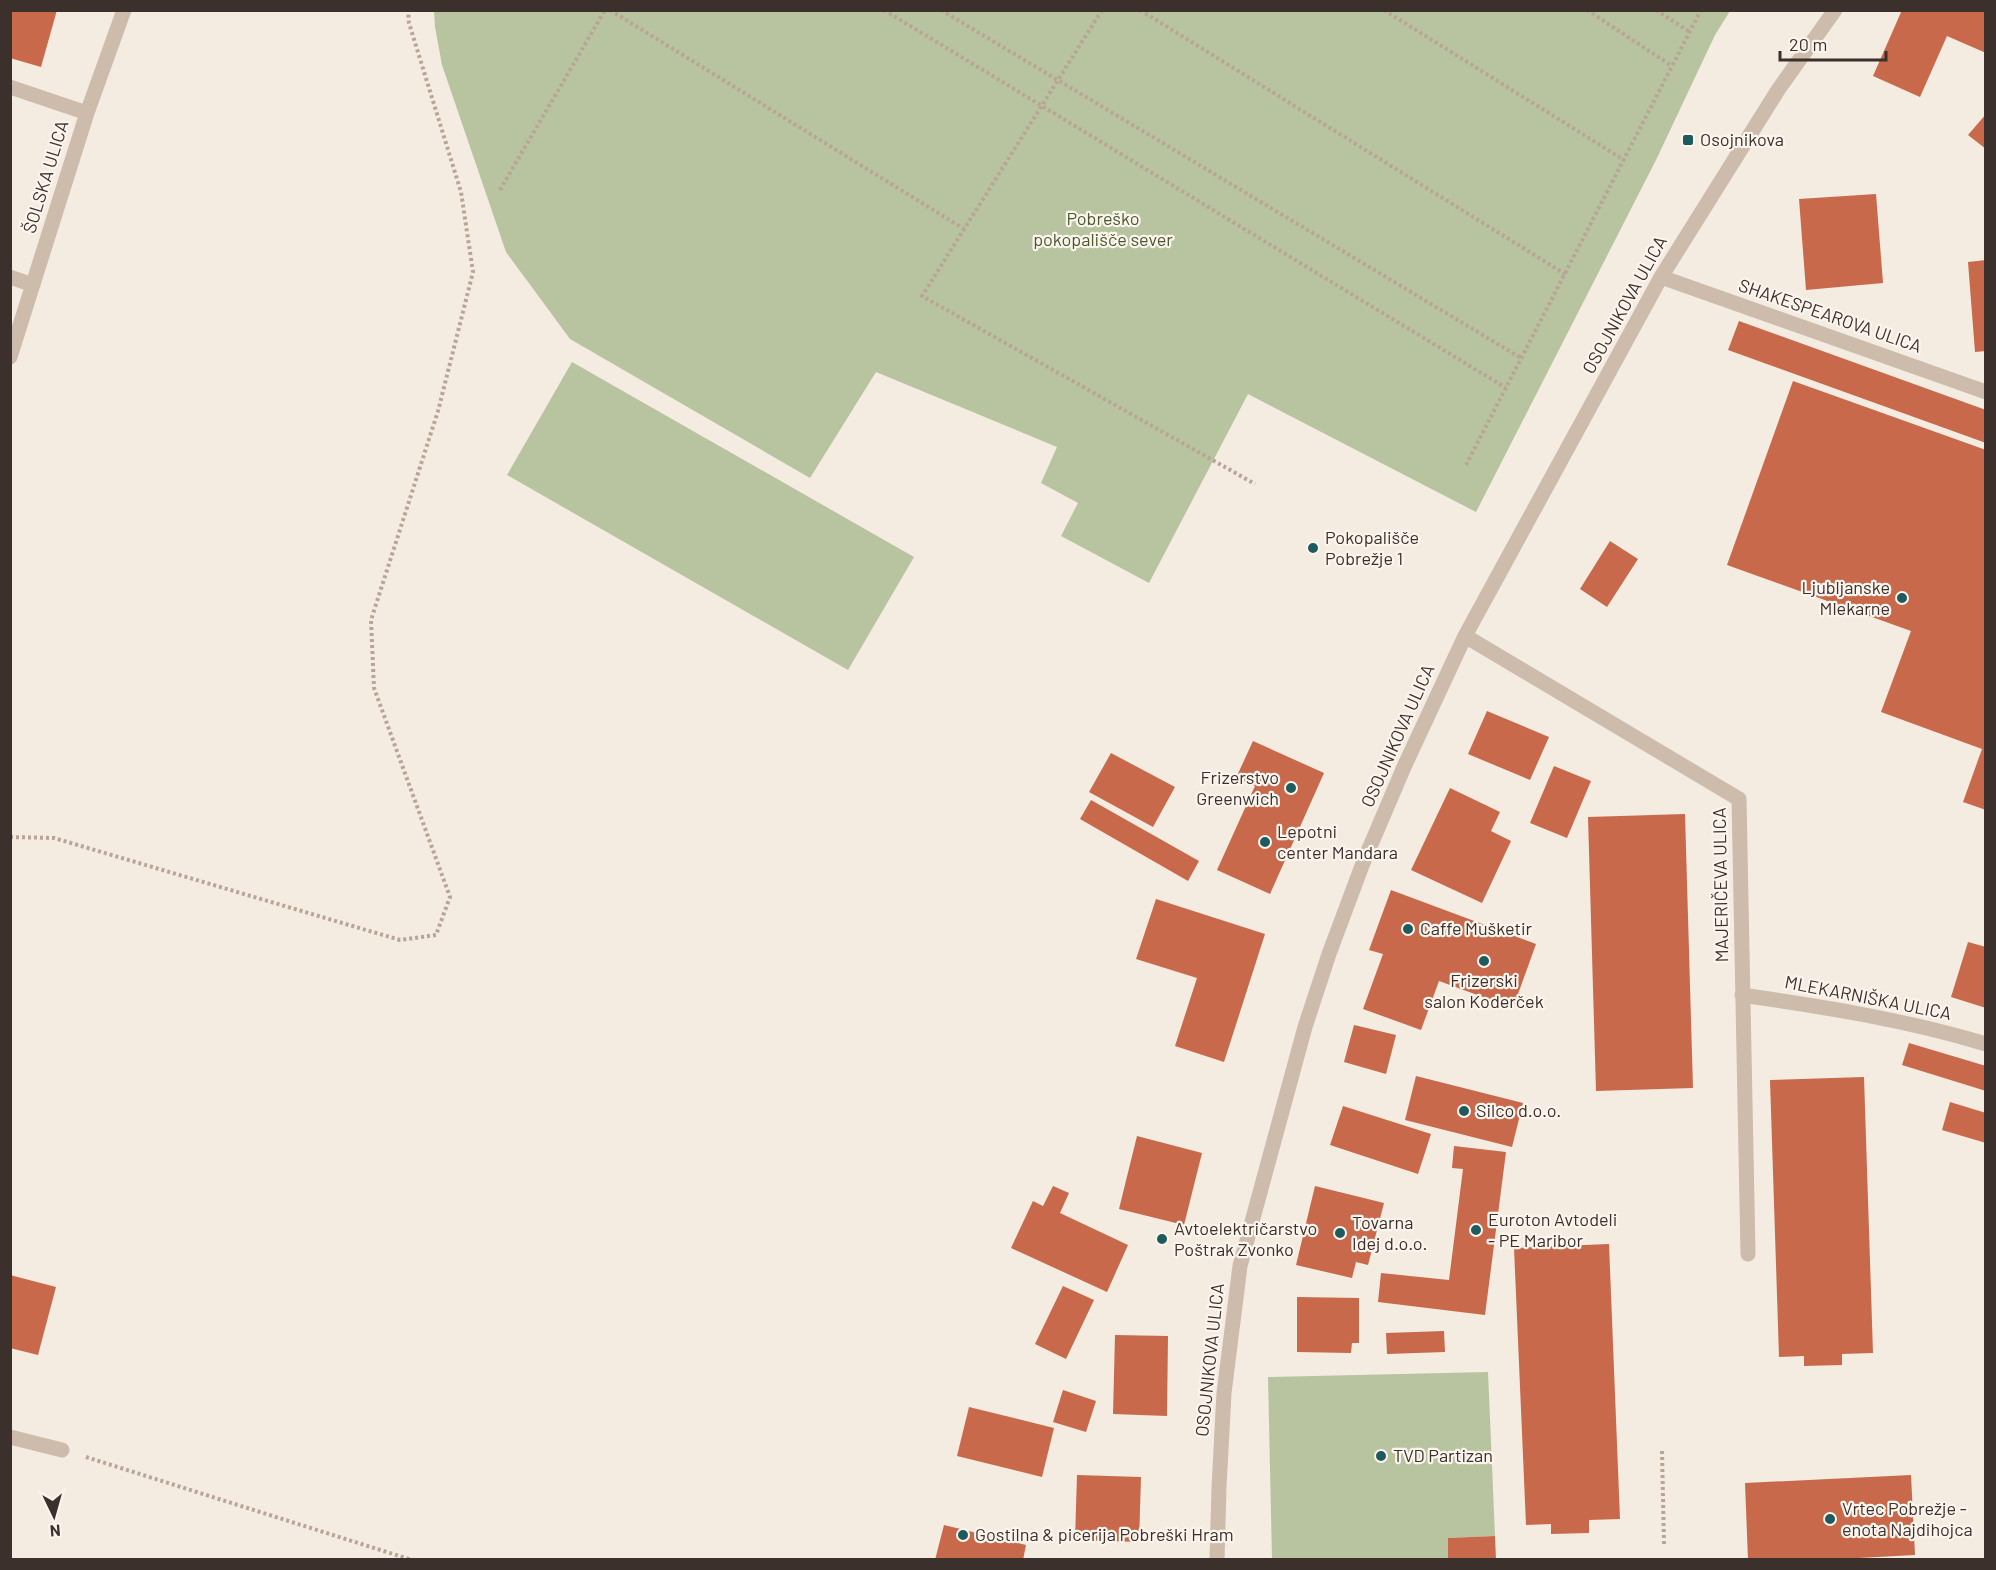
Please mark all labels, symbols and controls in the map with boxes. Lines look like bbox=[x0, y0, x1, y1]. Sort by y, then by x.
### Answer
scale bar bbox=[1780, 24, 1886, 62]
text: 20 m bbox=[1789, 33, 1827, 55]
street label: ŠOLSKA ULICA bbox=[17, 118, 73, 236]
place label: Osojnikova bbox=[1700, 128, 1784, 150]
marker: Osojnikova bbox=[1681, 133, 1695, 147]
park label: Pobreško pokopališče sever bbox=[1033, 207, 1173, 250]
street label: OSOJNIKOVA ULICA bbox=[1577, 232, 1671, 377]
street label: SHAKESPEAROVA ULICA bbox=[1736, 273, 1925, 357]
place label: Pokopališče Pobrežje 1 bbox=[1325, 526, 1419, 569]
marker: Pokopališče Pobrežje 1 bbox=[1306, 541, 1320, 555]
place label: Ljubljanske Mlekarne bbox=[1802, 576, 1890, 619]
marker: Ljubljanske Mlekarne bbox=[1895, 591, 1909, 605]
street label: OSOJNIKOVA ULICA bbox=[1356, 661, 1439, 810]
place label: Frizerstvo Greenwich bbox=[1196, 766, 1279, 809]
marker: Frizerstvo Greenwich bbox=[1284, 781, 1298, 795]
street label: MAJERIČEVA ULICA bbox=[1708, 807, 1732, 963]
place label: Lepotni center Mandara bbox=[1277, 820, 1398, 863]
marker: Lepotni center Mandara bbox=[1258, 835, 1272, 849]
place label: Caffe Mušketir bbox=[1420, 917, 1533, 939]
marker: Caffe Mušketir bbox=[1401, 922, 1415, 936]
marker: Frizerski salon Koderček bbox=[1477, 954, 1491, 968]
place label: Frizerski salon Koderček bbox=[1424, 969, 1544, 1012]
street label: MLEKARNIŠKA ULICA bbox=[1783, 970, 1953, 1024]
place label: Silco d.o.o. bbox=[1476, 1099, 1561, 1121]
marker: Silco d.o.o. bbox=[1457, 1104, 1471, 1118]
place label: Euroton Avtodeli - PE Maribor bbox=[1488, 1208, 1617, 1251]
place label: Tovarna Idej d.o.o. bbox=[1352, 1211, 1427, 1254]
place label: Avtoelektričarstvo Poštrak Zvonko bbox=[1174, 1217, 1317, 1260]
marker: Euroton Avtodeli - PE Maribor bbox=[1469, 1223, 1483, 1237]
marker: Tovarna Idej d.o.o. bbox=[1333, 1226, 1347, 1240]
marker: Avtoelektričarstvo Poštrak Zvonko bbox=[1155, 1232, 1169, 1246]
street label: OSOJNIKOVA ULICA bbox=[1190, 1282, 1228, 1438]
place label: TVD Partizan bbox=[1393, 1444, 1493, 1466]
marker: TVD Partizan bbox=[1374, 1449, 1388, 1463]
north arrow bbox=[24, 1486, 84, 1546]
place label: Vrtec Pobrežje - enota Najdihojca bbox=[1842, 1497, 1973, 1540]
marker: Vrtec Pobrežje - enota Najdihojca bbox=[1823, 1512, 1837, 1526]
text: N bbox=[49, 1522, 61, 1541]
place label: Gostilna & picerija Pobreški Hram bbox=[975, 1523, 1234, 1545]
marker: Gostilna & picerija Pobreški Hram bbox=[956, 1528, 970, 1542]

